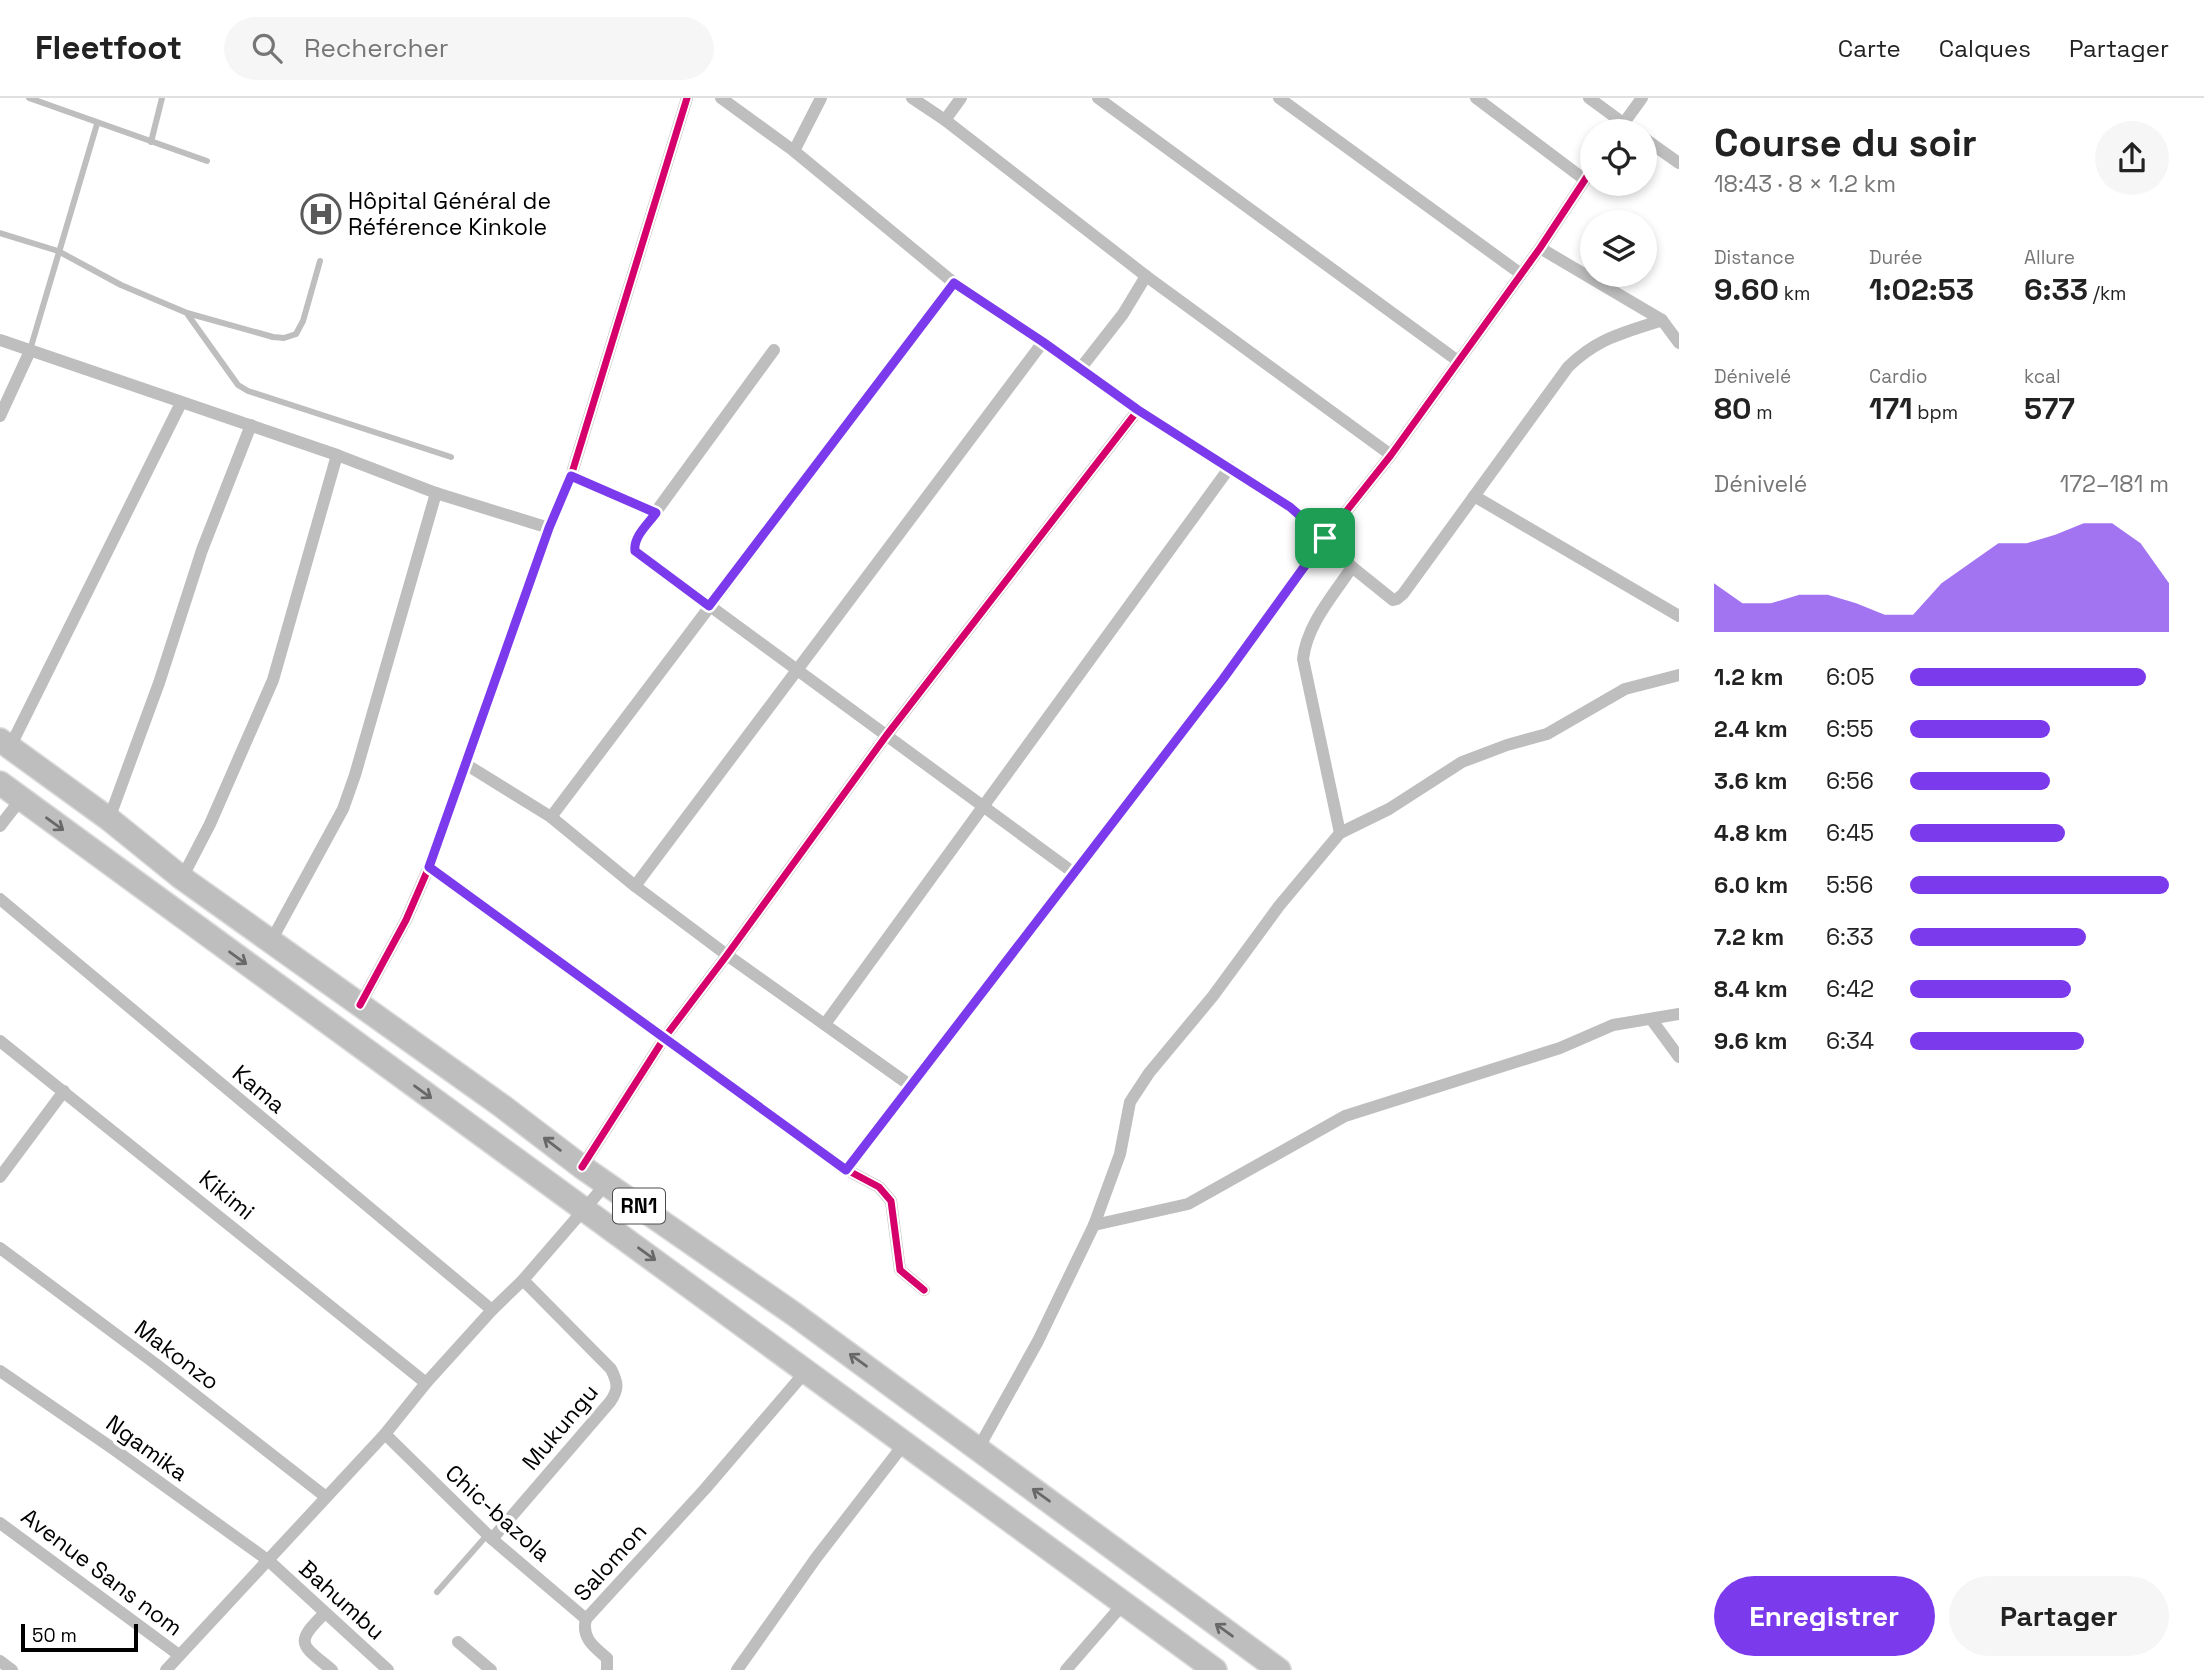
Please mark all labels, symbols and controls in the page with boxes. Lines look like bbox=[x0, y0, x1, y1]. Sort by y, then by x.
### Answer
search box bbox=[224, 17, 714, 80]
text: Fleetfoot bbox=[35, 27, 182, 69]
icon: search bbox=[248, 29, 286, 67]
text: Rechercher bbox=[304, 31, 449, 65]
text: Carte bbox=[1838, 33, 1901, 64]
text: Calques bbox=[1939, 33, 2031, 64]
text: Partager bbox=[2069, 33, 2169, 64]
map controls bbox=[1580, 119, 1657, 287]
button: locate bbox=[1580, 119, 1657, 196]
text: Course du soir bbox=[1714, 119, 1977, 167]
button: share bbox=[2095, 121, 2169, 195]
text: 18:43 · 8 × 1.2 km bbox=[1714, 169, 1896, 199]
place label: Hôpital Général de Référence Kinkole bbox=[348, 186, 551, 242]
hospital icon: Hôpital Général de Référence Kinkole bbox=[300, 193, 342, 235]
button: layers bbox=[1580, 210, 1657, 287]
text: Distance bbox=[1714, 245, 1795, 270]
text: Durée bbox=[1869, 245, 1923, 270]
text: Allure bbox=[2024, 245, 2075, 270]
text: 9.60 bbox=[1714, 270, 1779, 309]
text: 1:02:53 bbox=[1869, 270, 1974, 309]
text: 6:33 bbox=[2024, 270, 2088, 309]
text: km bbox=[1779, 281, 1810, 306]
text: /km bbox=[2088, 281, 2126, 306]
text: Dénivelé bbox=[1714, 364, 1791, 389]
text: Cardio bbox=[1869, 364, 1928, 389]
text: kcal bbox=[2024, 364, 2061, 389]
text: 80 bbox=[1714, 389, 1751, 428]
text: 171 bbox=[1869, 389, 1912, 428]
text: 577 bbox=[2024, 389, 2075, 428]
text: m bbox=[1751, 400, 1773, 425]
text: bpm bbox=[1912, 400, 1958, 425]
text: Dénivelé bbox=[1714, 469, 1807, 499]
text: 172–181 m bbox=[2060, 469, 2169, 499]
pin bbox=[1295, 508, 1355, 568]
icon: arrive bbox=[1306, 519, 1344, 557]
text: 1.2 km bbox=[1714, 662, 1783, 692]
text: 6:05 bbox=[1826, 662, 1874, 692]
text: 2.4 km bbox=[1714, 714, 1788, 744]
text: 6:55 bbox=[1826, 714, 1873, 744]
text: 3.6 km bbox=[1714, 766, 1787, 796]
text: 6:56 bbox=[1826, 766, 1874, 796]
one-way arrow bbox=[45, 816, 64, 831]
text: 4.8 km bbox=[1714, 818, 1788, 848]
text: 6:45 bbox=[1826, 818, 1874, 848]
text: 6.0 km bbox=[1714, 870, 1788, 900]
text: 5:56 bbox=[1826, 870, 1873, 900]
text: 7.2 km bbox=[1714, 922, 1784, 952]
text: 6:33 bbox=[1826, 922, 1874, 952]
one-way arrow bbox=[228, 951, 247, 965]
text: 8.4 km bbox=[1714, 974, 1788, 1004]
text: 6:42 bbox=[1826, 974, 1874, 1004]
text: 9.6 km bbox=[1714, 1026, 1787, 1056]
text: 6:34 bbox=[1826, 1026, 1874, 1056]
street label: Kama bbox=[226, 1058, 292, 1120]
one-way arrow bbox=[413, 1084, 432, 1099]
one-way arrow bbox=[543, 1137, 562, 1152]
street label: Kikimi bbox=[193, 1163, 261, 1227]
road number: RN1 bbox=[613, 1188, 665, 1224]
one-way arrow bbox=[637, 1246, 655, 1261]
street label: Makonzo bbox=[128, 1313, 226, 1397]
one-way arrow bbox=[849, 1353, 867, 1368]
street label: Mukungu bbox=[515, 1378, 605, 1476]
street label: Ngamika bbox=[100, 1408, 194, 1488]
street label: Chic-bazola bbox=[439, 1458, 557, 1568]
one-way arrow bbox=[1032, 1488, 1051, 1503]
street label: Avenue Sans nom bbox=[15, 1501, 189, 1643]
street label: Salomon bbox=[567, 1517, 653, 1607]
street label: Bahumbu bbox=[293, 1554, 391, 1646]
button: Enregistrer bbox=[1714, 1576, 1935, 1656]
button: Partager bbox=[1949, 1576, 2169, 1656]
scale bar bbox=[21, 1621, 138, 1653]
text: 50 m bbox=[32, 1623, 77, 1648]
one-way arrow bbox=[1215, 1623, 1234, 1637]

